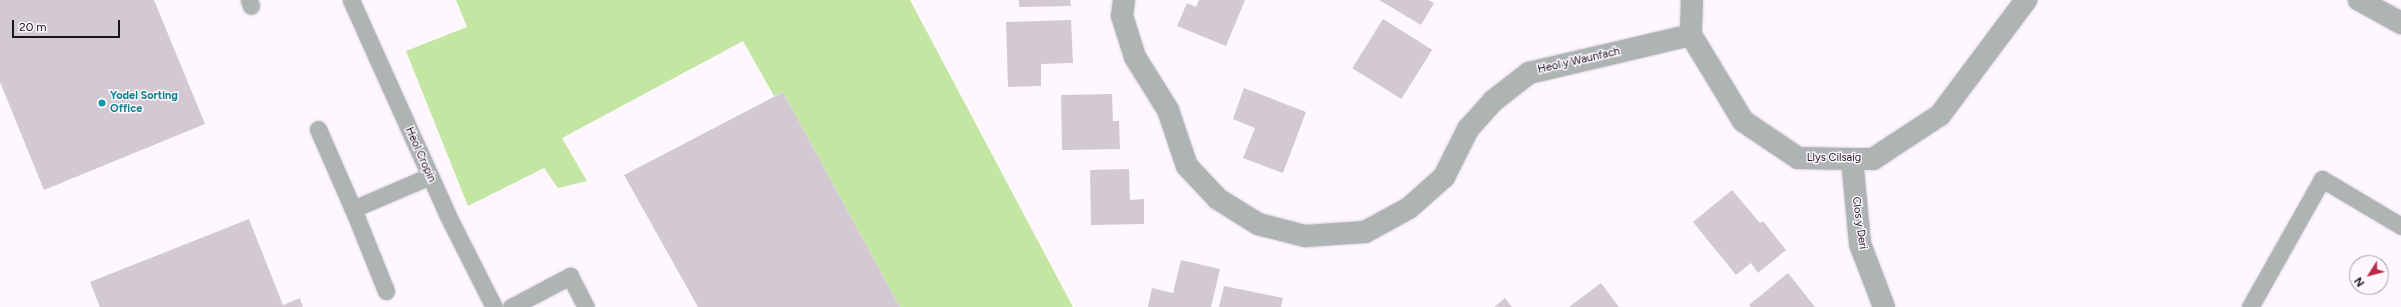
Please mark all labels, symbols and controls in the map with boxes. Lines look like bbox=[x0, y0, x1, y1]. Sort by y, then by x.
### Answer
scale bar bbox=[14, 12, 122, 38]
text: 20 m bbox=[19, 20, 47, 34]
street label: Heol y Waunfach bbox=[1537, 45, 1621, 77]
place label: Yodel Sorting Office bbox=[110, 90, 178, 116]
marker: Yodel Sorting Office bbox=[97, 98, 107, 108]
street label: Heol Cropin bbox=[402, 125, 438, 185]
street label: Llys Cilsaig bbox=[1807, 151, 1861, 165]
street label: Clos y Deri bbox=[1849, 196, 1869, 250]
north arrow bbox=[2349, 255, 2389, 295]
text: N bbox=[2352, 275, 2367, 289]

